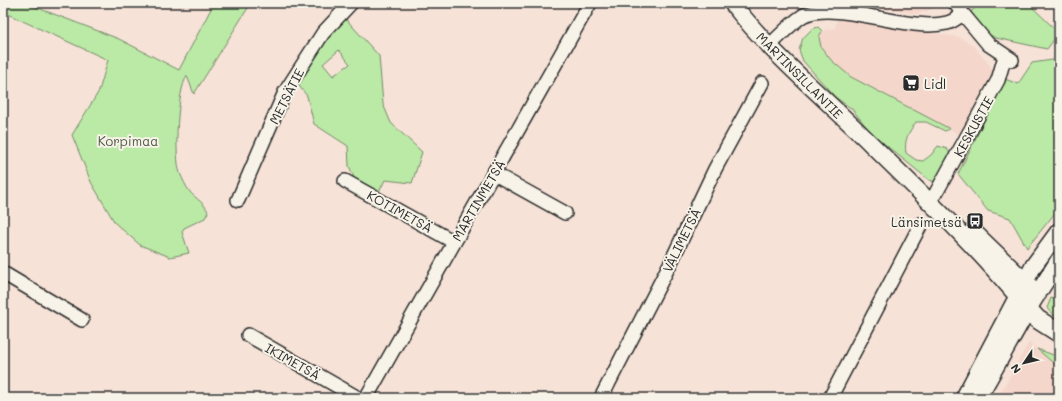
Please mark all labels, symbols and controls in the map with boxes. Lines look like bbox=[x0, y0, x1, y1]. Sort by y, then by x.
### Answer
street label: MARTINSILLANTIE bbox=[753, 28, 847, 122]
street label: METSÄTIE bbox=[265, 65, 307, 127]
supermarket icon: Lidl bbox=[901, 73, 921, 93]
place label: Lidl bbox=[924, 75, 946, 92]
street label: KESKUSTIE bbox=[949, 93, 997, 159]
park label: Korpimaa bbox=[98, 132, 158, 149]
street label: MARTINMETSÄ bbox=[448, 156, 508, 244]
street label: KOTIMETSÄ bbox=[364, 186, 436, 236]
street label: VÄLIMETSÄ bbox=[658, 205, 704, 275]
bus stop icon: Länsimetsä bbox=[965, 211, 985, 231]
place label: Länsimetsä bbox=[891, 213, 962, 230]
street label: IKIMETSÄ bbox=[262, 339, 324, 383]
north arrow bbox=[1004, 343, 1044, 383]
text: N bbox=[1007, 361, 1024, 377]

